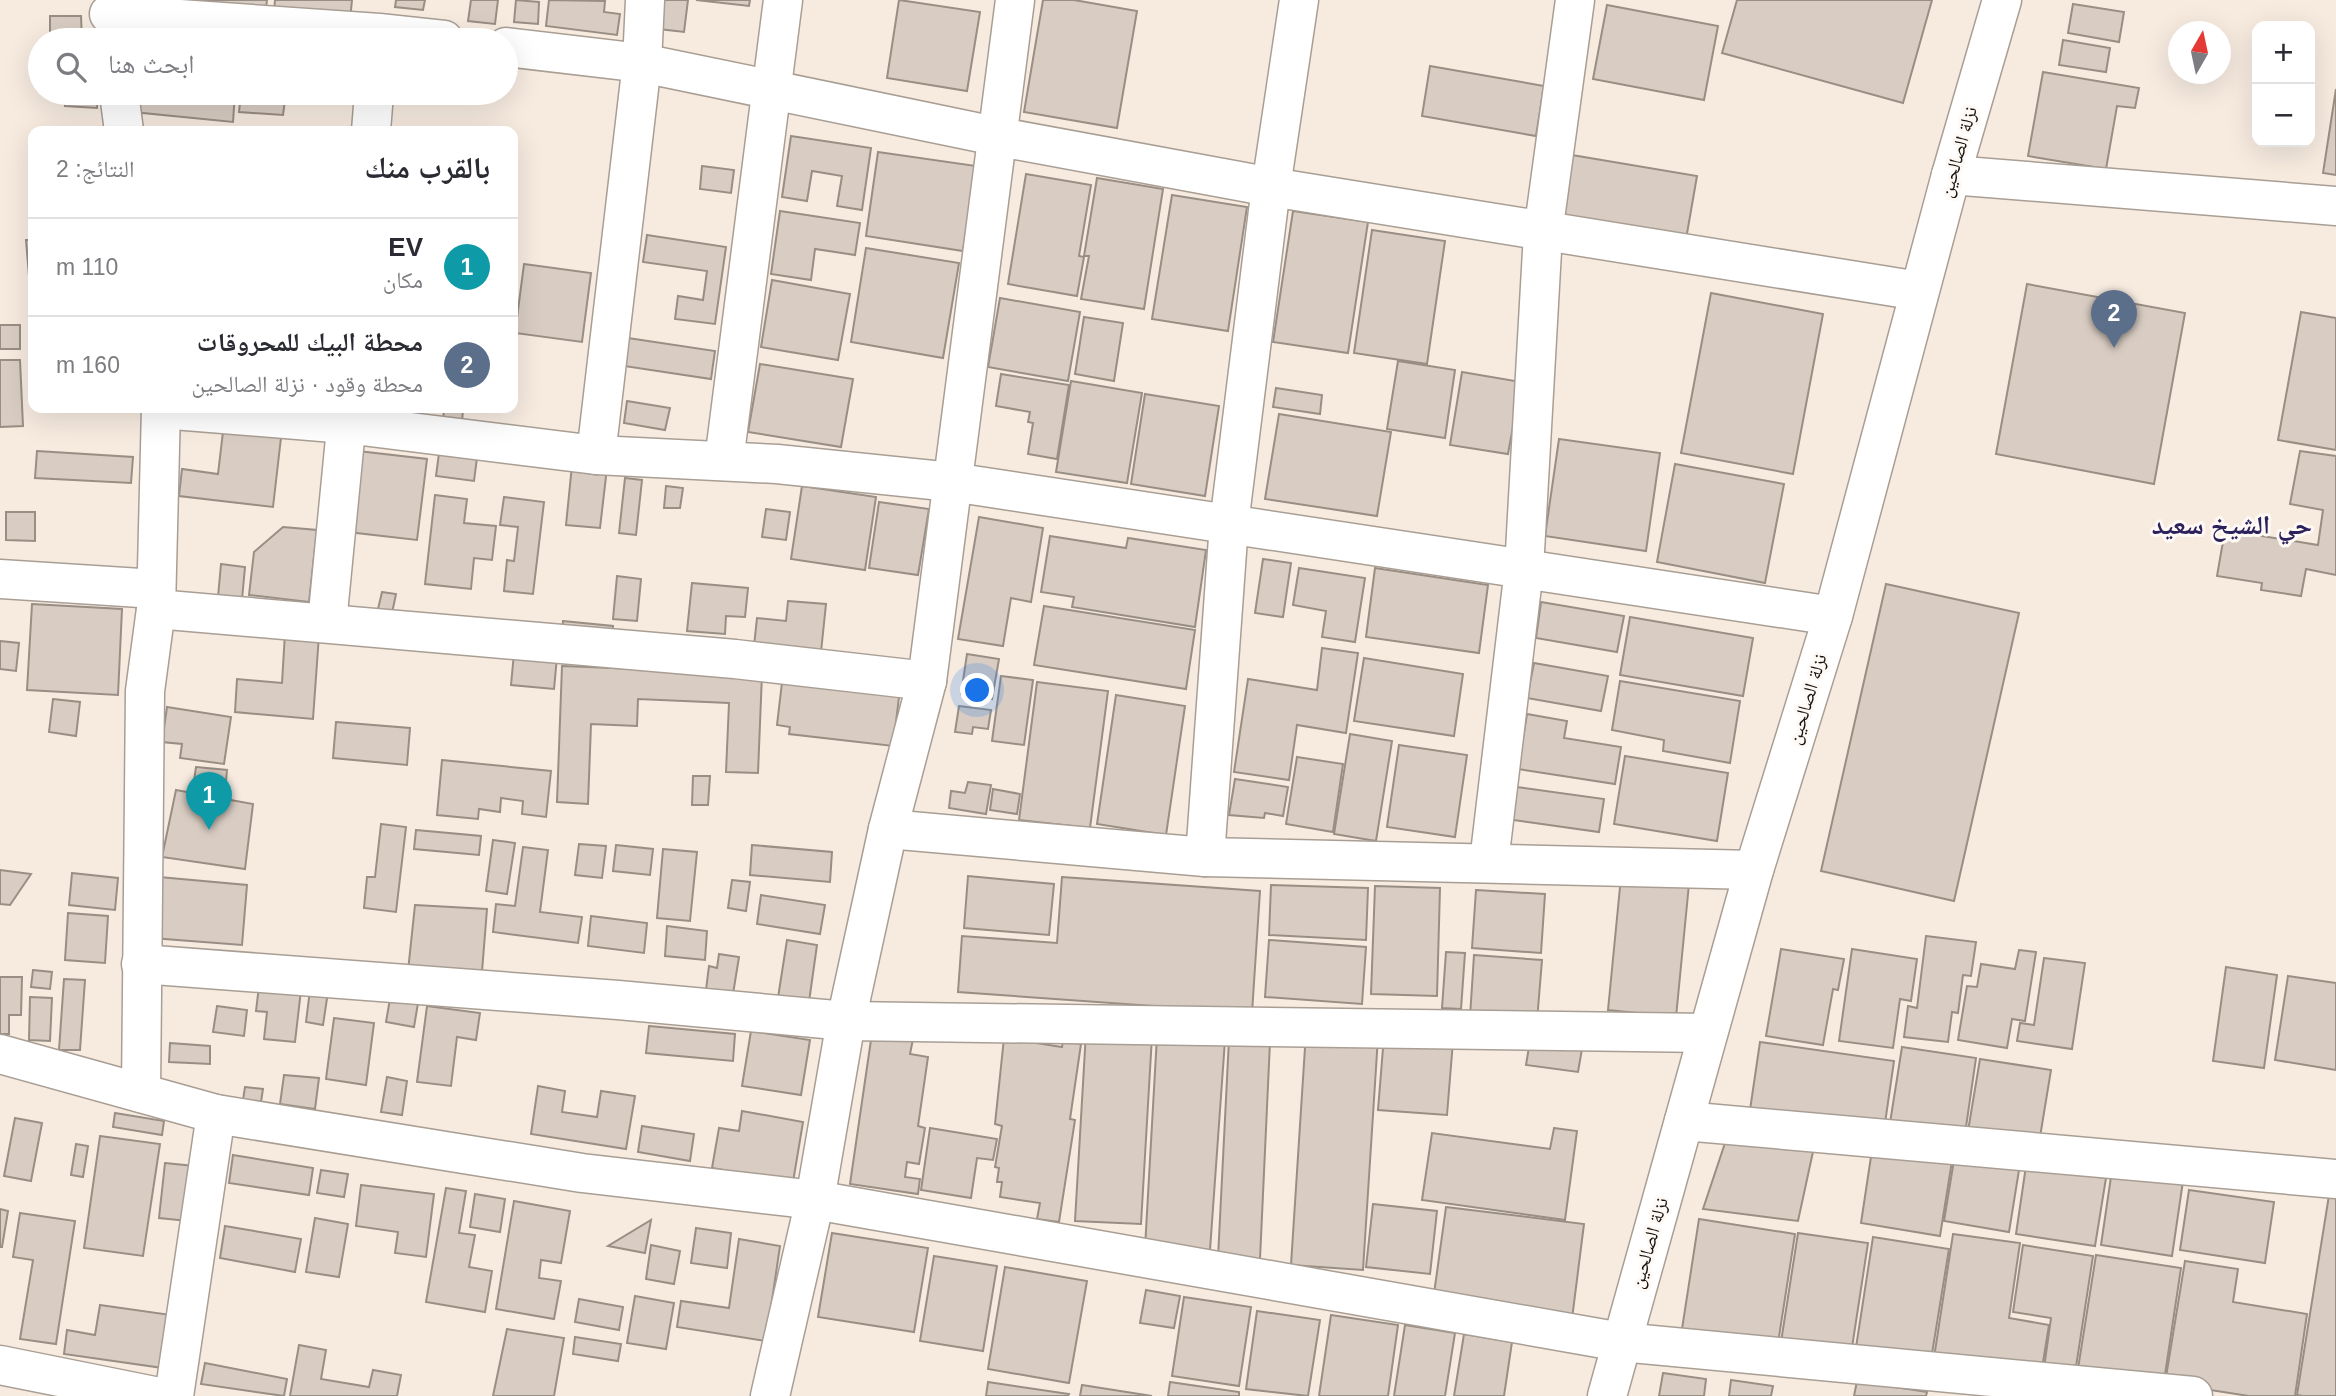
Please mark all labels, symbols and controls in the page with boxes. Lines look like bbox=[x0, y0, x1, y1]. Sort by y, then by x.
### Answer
north arrow bbox=[2168, 21, 2231, 84]
map controls bbox=[2252, 21, 2315, 147]
button: + bbox=[2252, 21, 2315, 84]
search box bbox=[28, 28, 518, 105]
icon: search bbox=[52, 48, 90, 86]
text: ابحث هنا bbox=[108, 49, 195, 79]
button: − bbox=[2252, 84, 2315, 147]
street label: نزلة الصالحين bbox=[1935, 104, 1982, 200]
text: بالقرب منك bbox=[365, 151, 490, 184]
text: النتائج: 2 bbox=[56, 156, 134, 182]
text: EV bbox=[388, 232, 423, 262]
text: 110 m bbox=[56, 254, 118, 280]
text: 1 bbox=[461, 254, 473, 280]
text: مكان bbox=[383, 267, 423, 293]
pin: 2 bbox=[2091, 290, 2137, 348]
text: محطة البيك للمحروقات bbox=[197, 327, 423, 357]
text: 160 m bbox=[56, 352, 120, 378]
text: 2 bbox=[461, 352, 473, 378]
text: محطة وقود · نزلة الصالحين bbox=[192, 371, 423, 397]
district label: حي الشيخ سعيد bbox=[2152, 510, 2312, 545]
street label: نزلة الصالحين bbox=[1783, 651, 1832, 747]
your location bbox=[960, 673, 994, 707]
pin: 1 bbox=[186, 772, 232, 830]
street label: نزلة الصالحين bbox=[1626, 1195, 1673, 1291]

